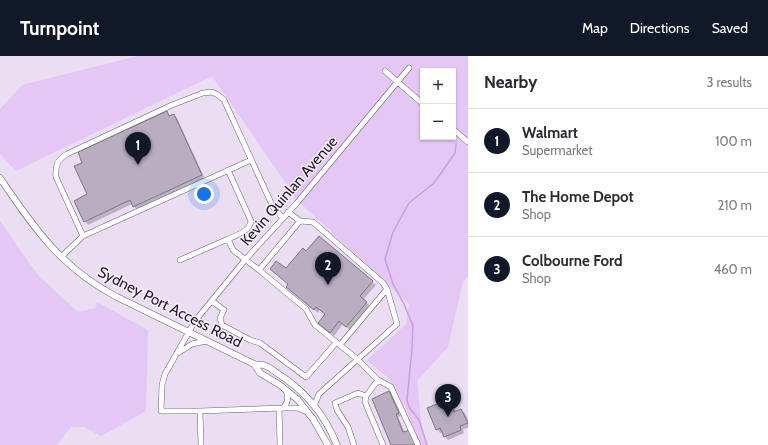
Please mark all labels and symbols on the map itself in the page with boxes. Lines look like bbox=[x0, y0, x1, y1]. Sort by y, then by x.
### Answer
pin: 1 bbox=[125, 132, 151, 165]
street label: Kevin Quinlan Avenue bbox=[237, 132, 342, 249]
your location bbox=[194, 184, 214, 204]
pin: 2 bbox=[315, 252, 341, 285]
street label: Sydney Port Access Road bbox=[95, 263, 245, 351]
pin: 3 bbox=[435, 384, 461, 417]

